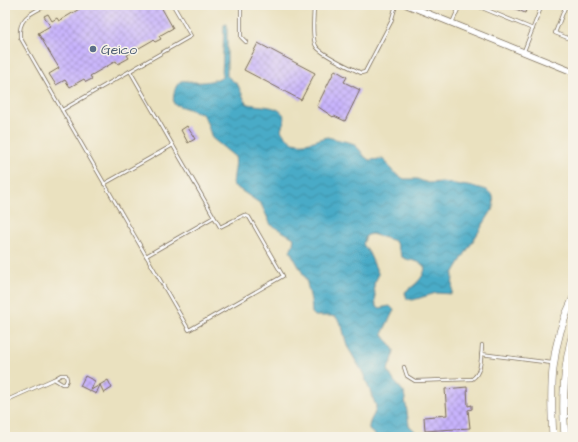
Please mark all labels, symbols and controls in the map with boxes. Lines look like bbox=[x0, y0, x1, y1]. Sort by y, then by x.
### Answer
place label: Geico bbox=[101, 40, 137, 60]
marker: Geico bbox=[88, 44, 98, 54]

